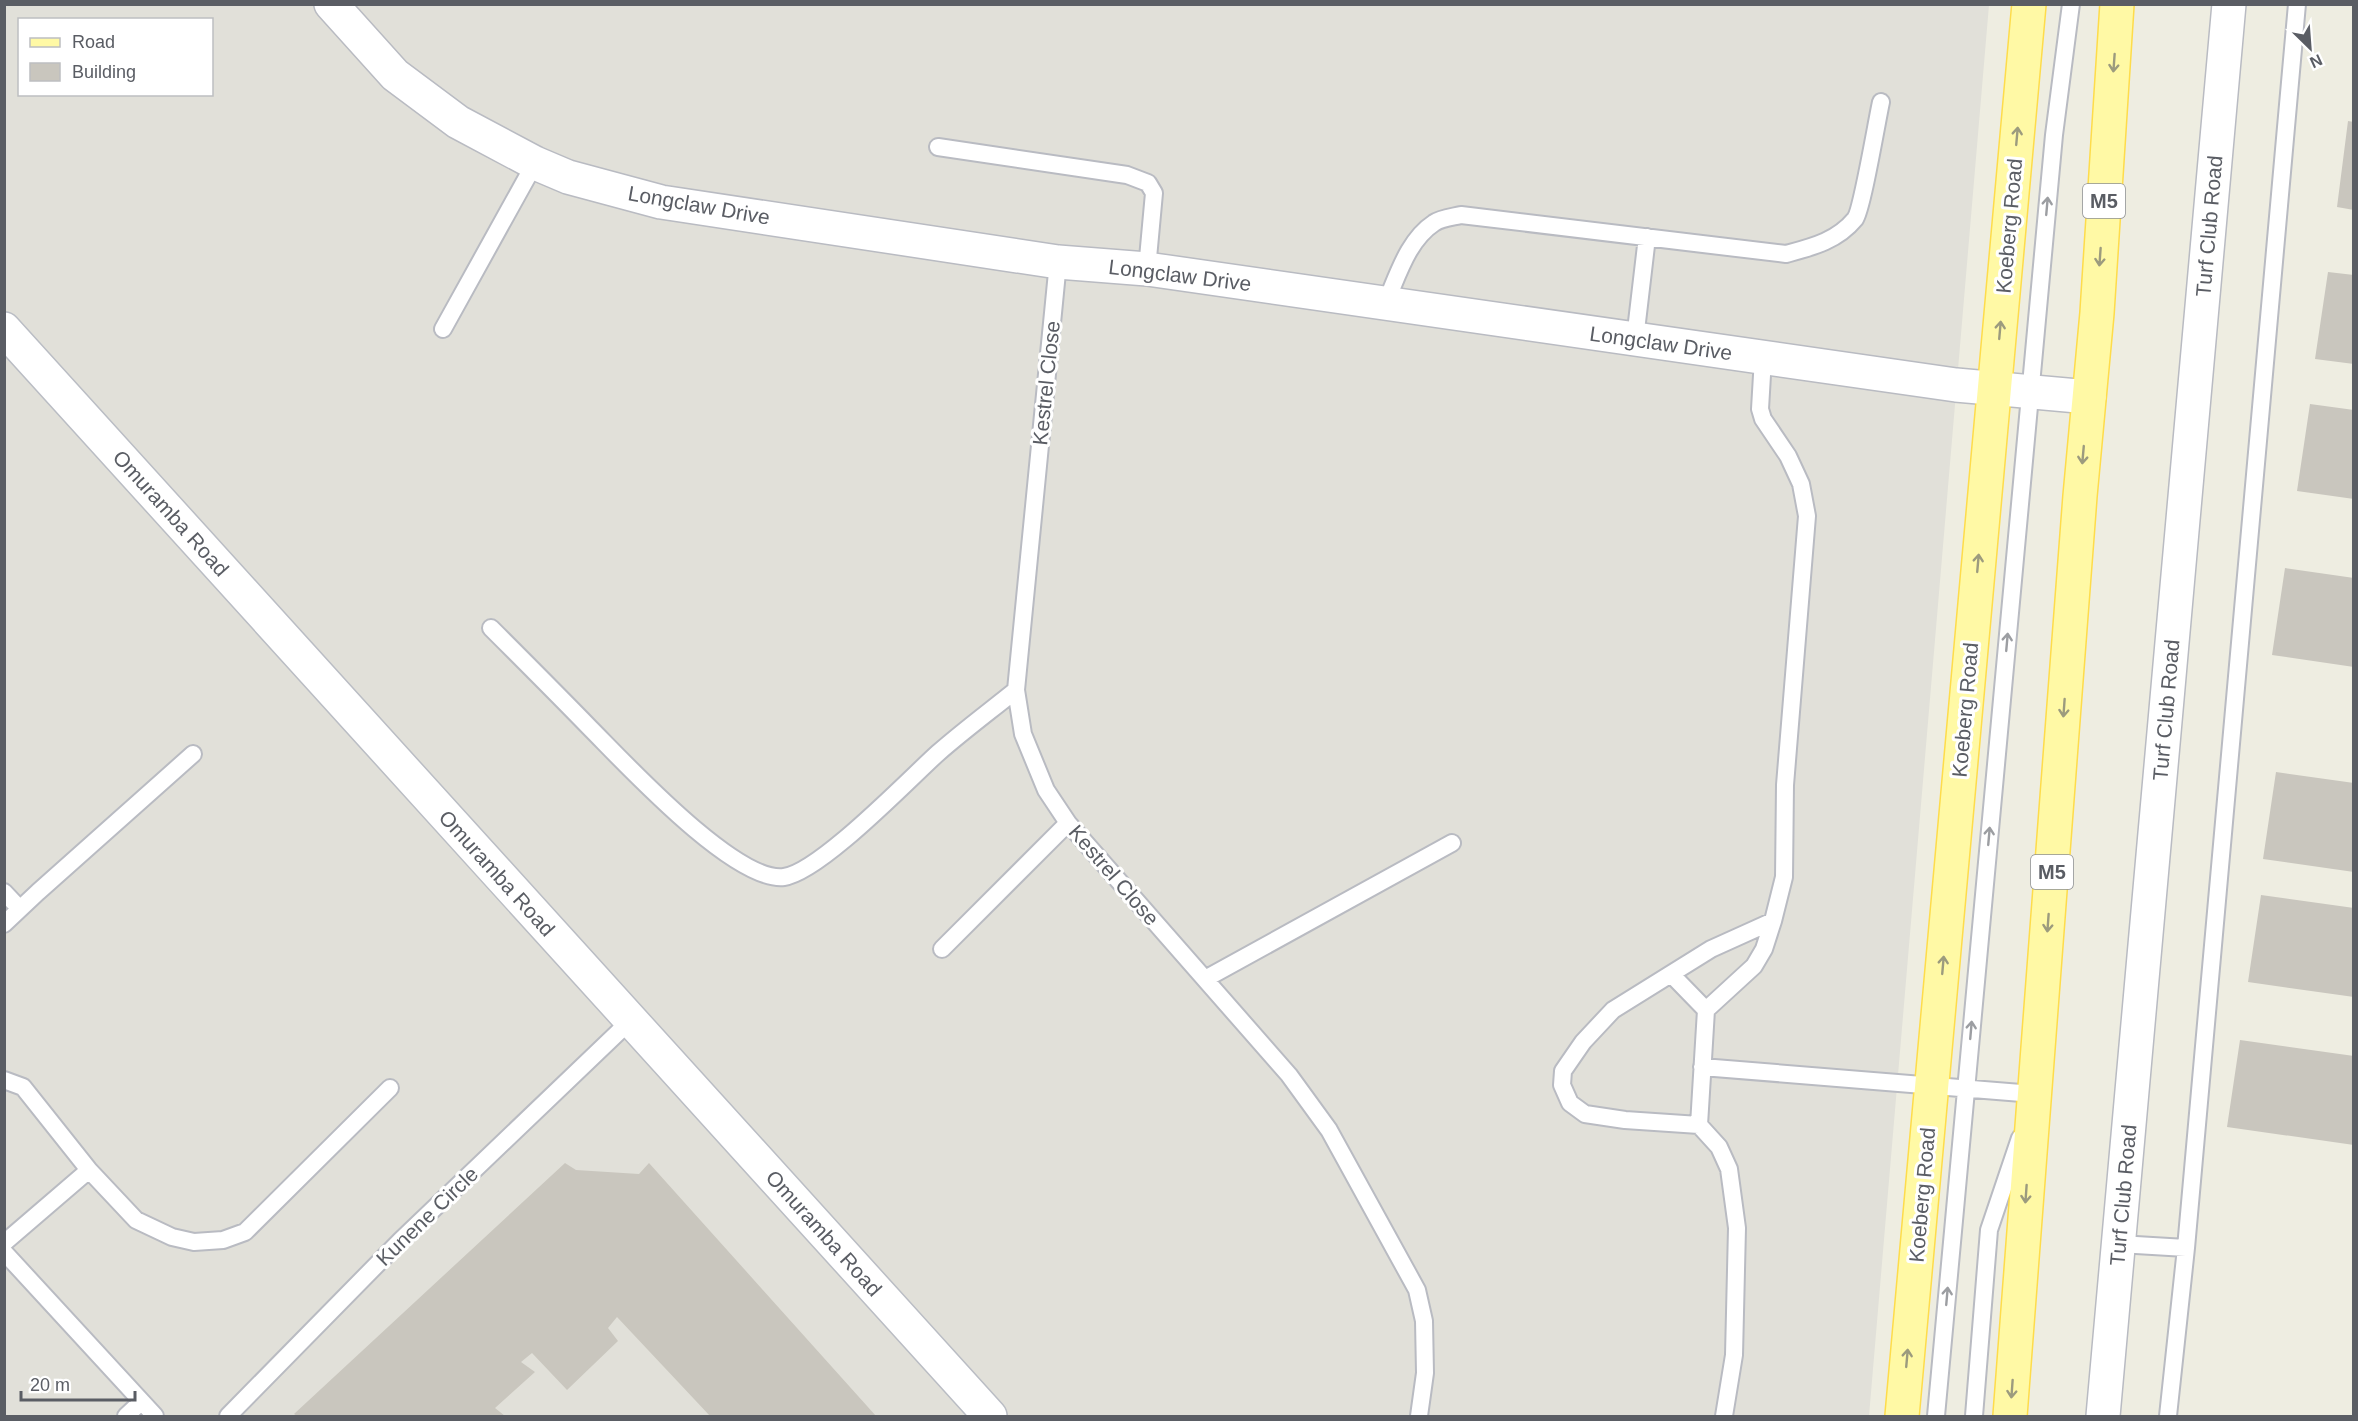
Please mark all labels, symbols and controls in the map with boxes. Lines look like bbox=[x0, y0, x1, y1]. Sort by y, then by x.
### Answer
legend bbox=[18, 18, 213, 96]
north arrow bbox=[2280, 18, 2340, 78]
text: Road bbox=[72, 32, 115, 52]
text: N bbox=[2307, 51, 2325, 71]
one-way arrow bbox=[2108, 52, 2119, 72]
text: Building bbox=[72, 62, 136, 82]
one-way arrow bbox=[2012, 127, 2023, 147]
street label: Turf Club Road bbox=[2191, 154, 2227, 298]
street label: Koeberg Road bbox=[1992, 158, 2026, 294]
street label: Longclaw Drive bbox=[626, 181, 772, 229]
road number: M5 bbox=[2083, 184, 2125, 218]
one-way arrow bbox=[2042, 196, 2053, 216]
one-way arrow bbox=[2095, 247, 2106, 267]
street label: Longclaw Drive bbox=[1107, 255, 1253, 295]
street label: Kestrel Close bbox=[1028, 320, 1064, 446]
one-way arrow bbox=[1995, 321, 2006, 341]
street label: Longclaw Drive bbox=[1588, 322, 1734, 364]
street label: Omuramba Road bbox=[109, 445, 233, 581]
one-way arrow bbox=[2077, 445, 2088, 465]
one-way arrow bbox=[1973, 553, 1984, 573]
one-way arrow bbox=[2002, 632, 2013, 652]
street label: Turf Club Road bbox=[2148, 638, 2184, 782]
street label: Koeberg Road bbox=[1948, 642, 1982, 778]
one-way arrow bbox=[2058, 698, 2069, 718]
street label: Omuramba Road bbox=[435, 805, 559, 941]
street label: Kestrel Close bbox=[1064, 820, 1164, 930]
one-way arrow bbox=[1984, 826, 1995, 846]
road number: M5 bbox=[2031, 855, 2073, 889]
one-way arrow bbox=[2042, 913, 2053, 933]
one-way arrow bbox=[1938, 955, 1949, 975]
one-way arrow bbox=[1966, 1021, 1977, 1040]
street label: Turf Club Road bbox=[2105, 1123, 2141, 1267]
street label: Koeberg Road bbox=[1905, 1127, 1939, 1263]
street label: Kunene Circle bbox=[372, 1162, 482, 1270]
street label: Omuramba Road bbox=[762, 1165, 886, 1301]
one-way arrow bbox=[2021, 1184, 2032, 1204]
one-way arrow bbox=[1942, 1286, 1953, 1306]
one-way arrow bbox=[1902, 1349, 1913, 1369]
scale bar bbox=[21, 1364, 135, 1402]
text: 20 m bbox=[30, 1375, 70, 1395]
one-way arrow bbox=[2006, 1378, 2017, 1398]

